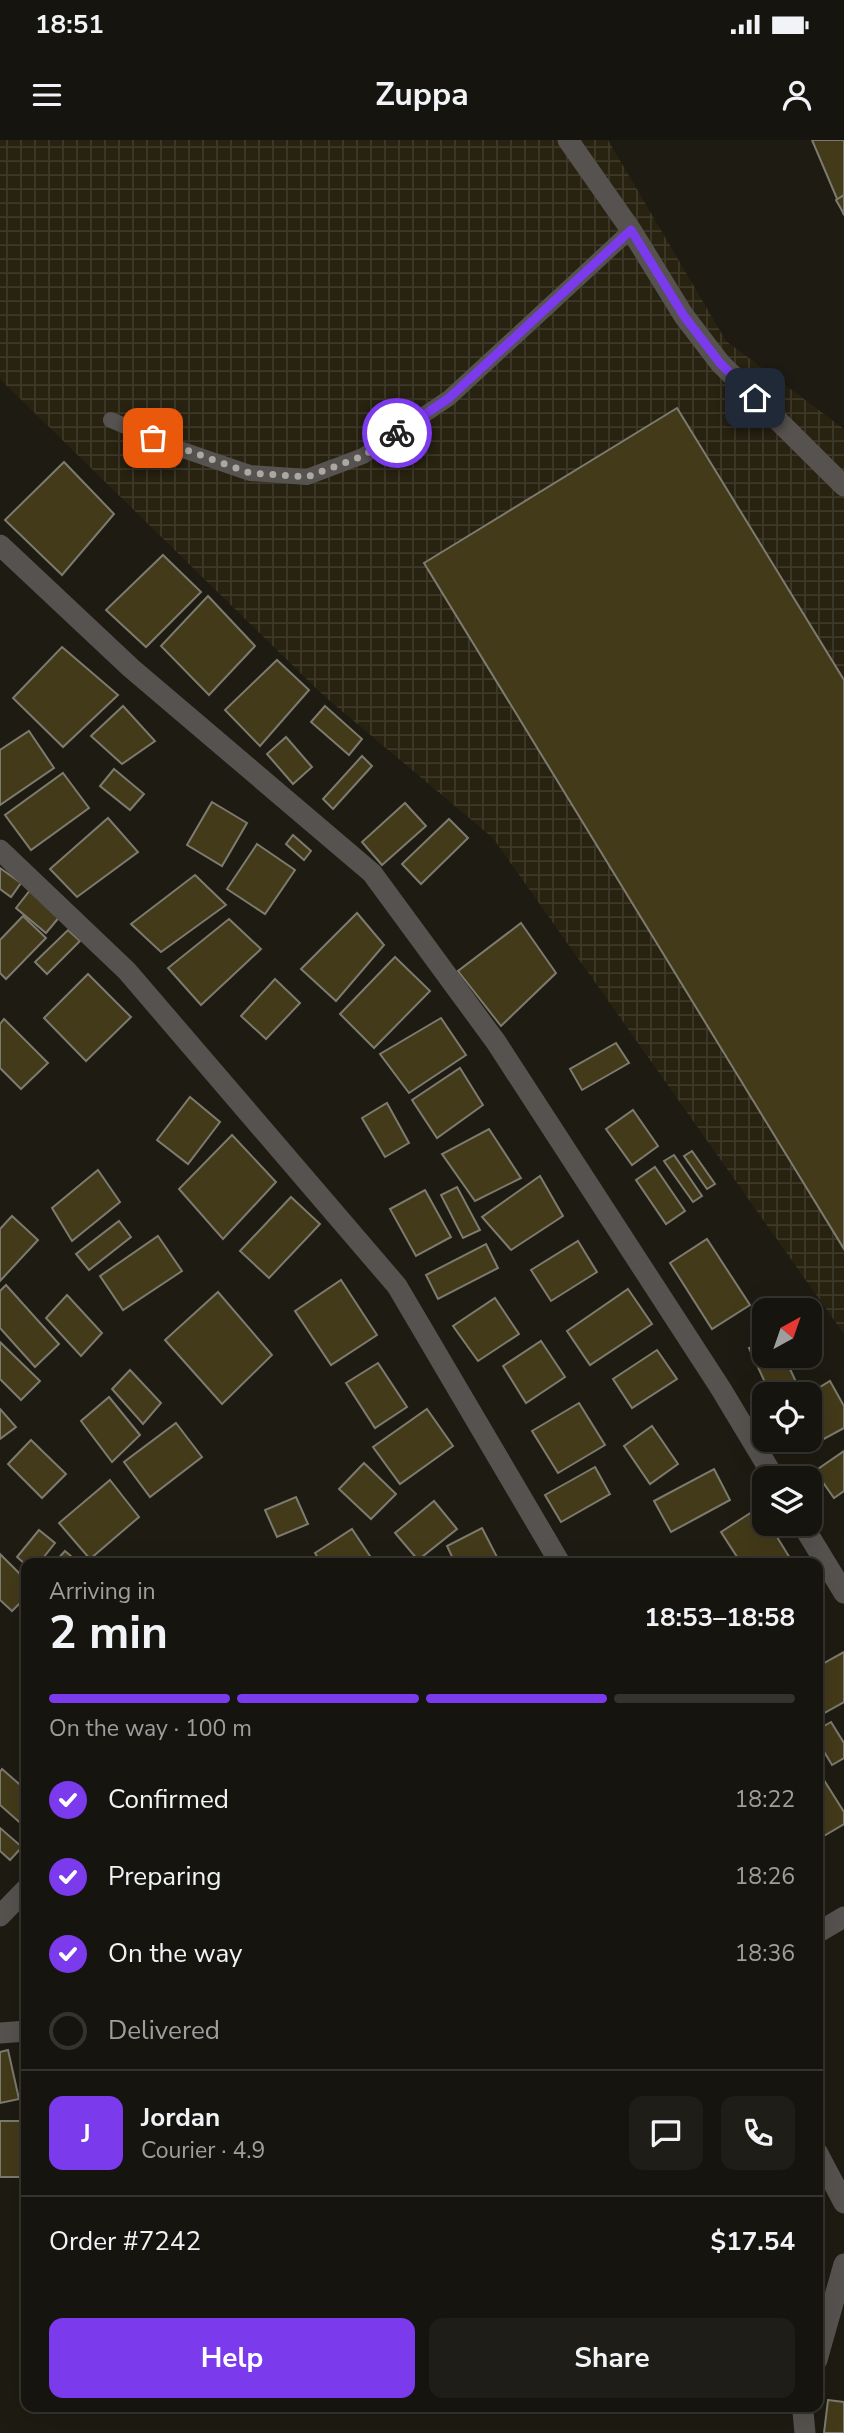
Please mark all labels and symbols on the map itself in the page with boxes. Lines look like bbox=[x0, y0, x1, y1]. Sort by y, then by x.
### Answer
pin bbox=[725, 368, 785, 428]
courier bbox=[362, 398, 432, 468]
pin bbox=[123, 408, 183, 468]
north arrow bbox=[752, 1298, 822, 1368]

